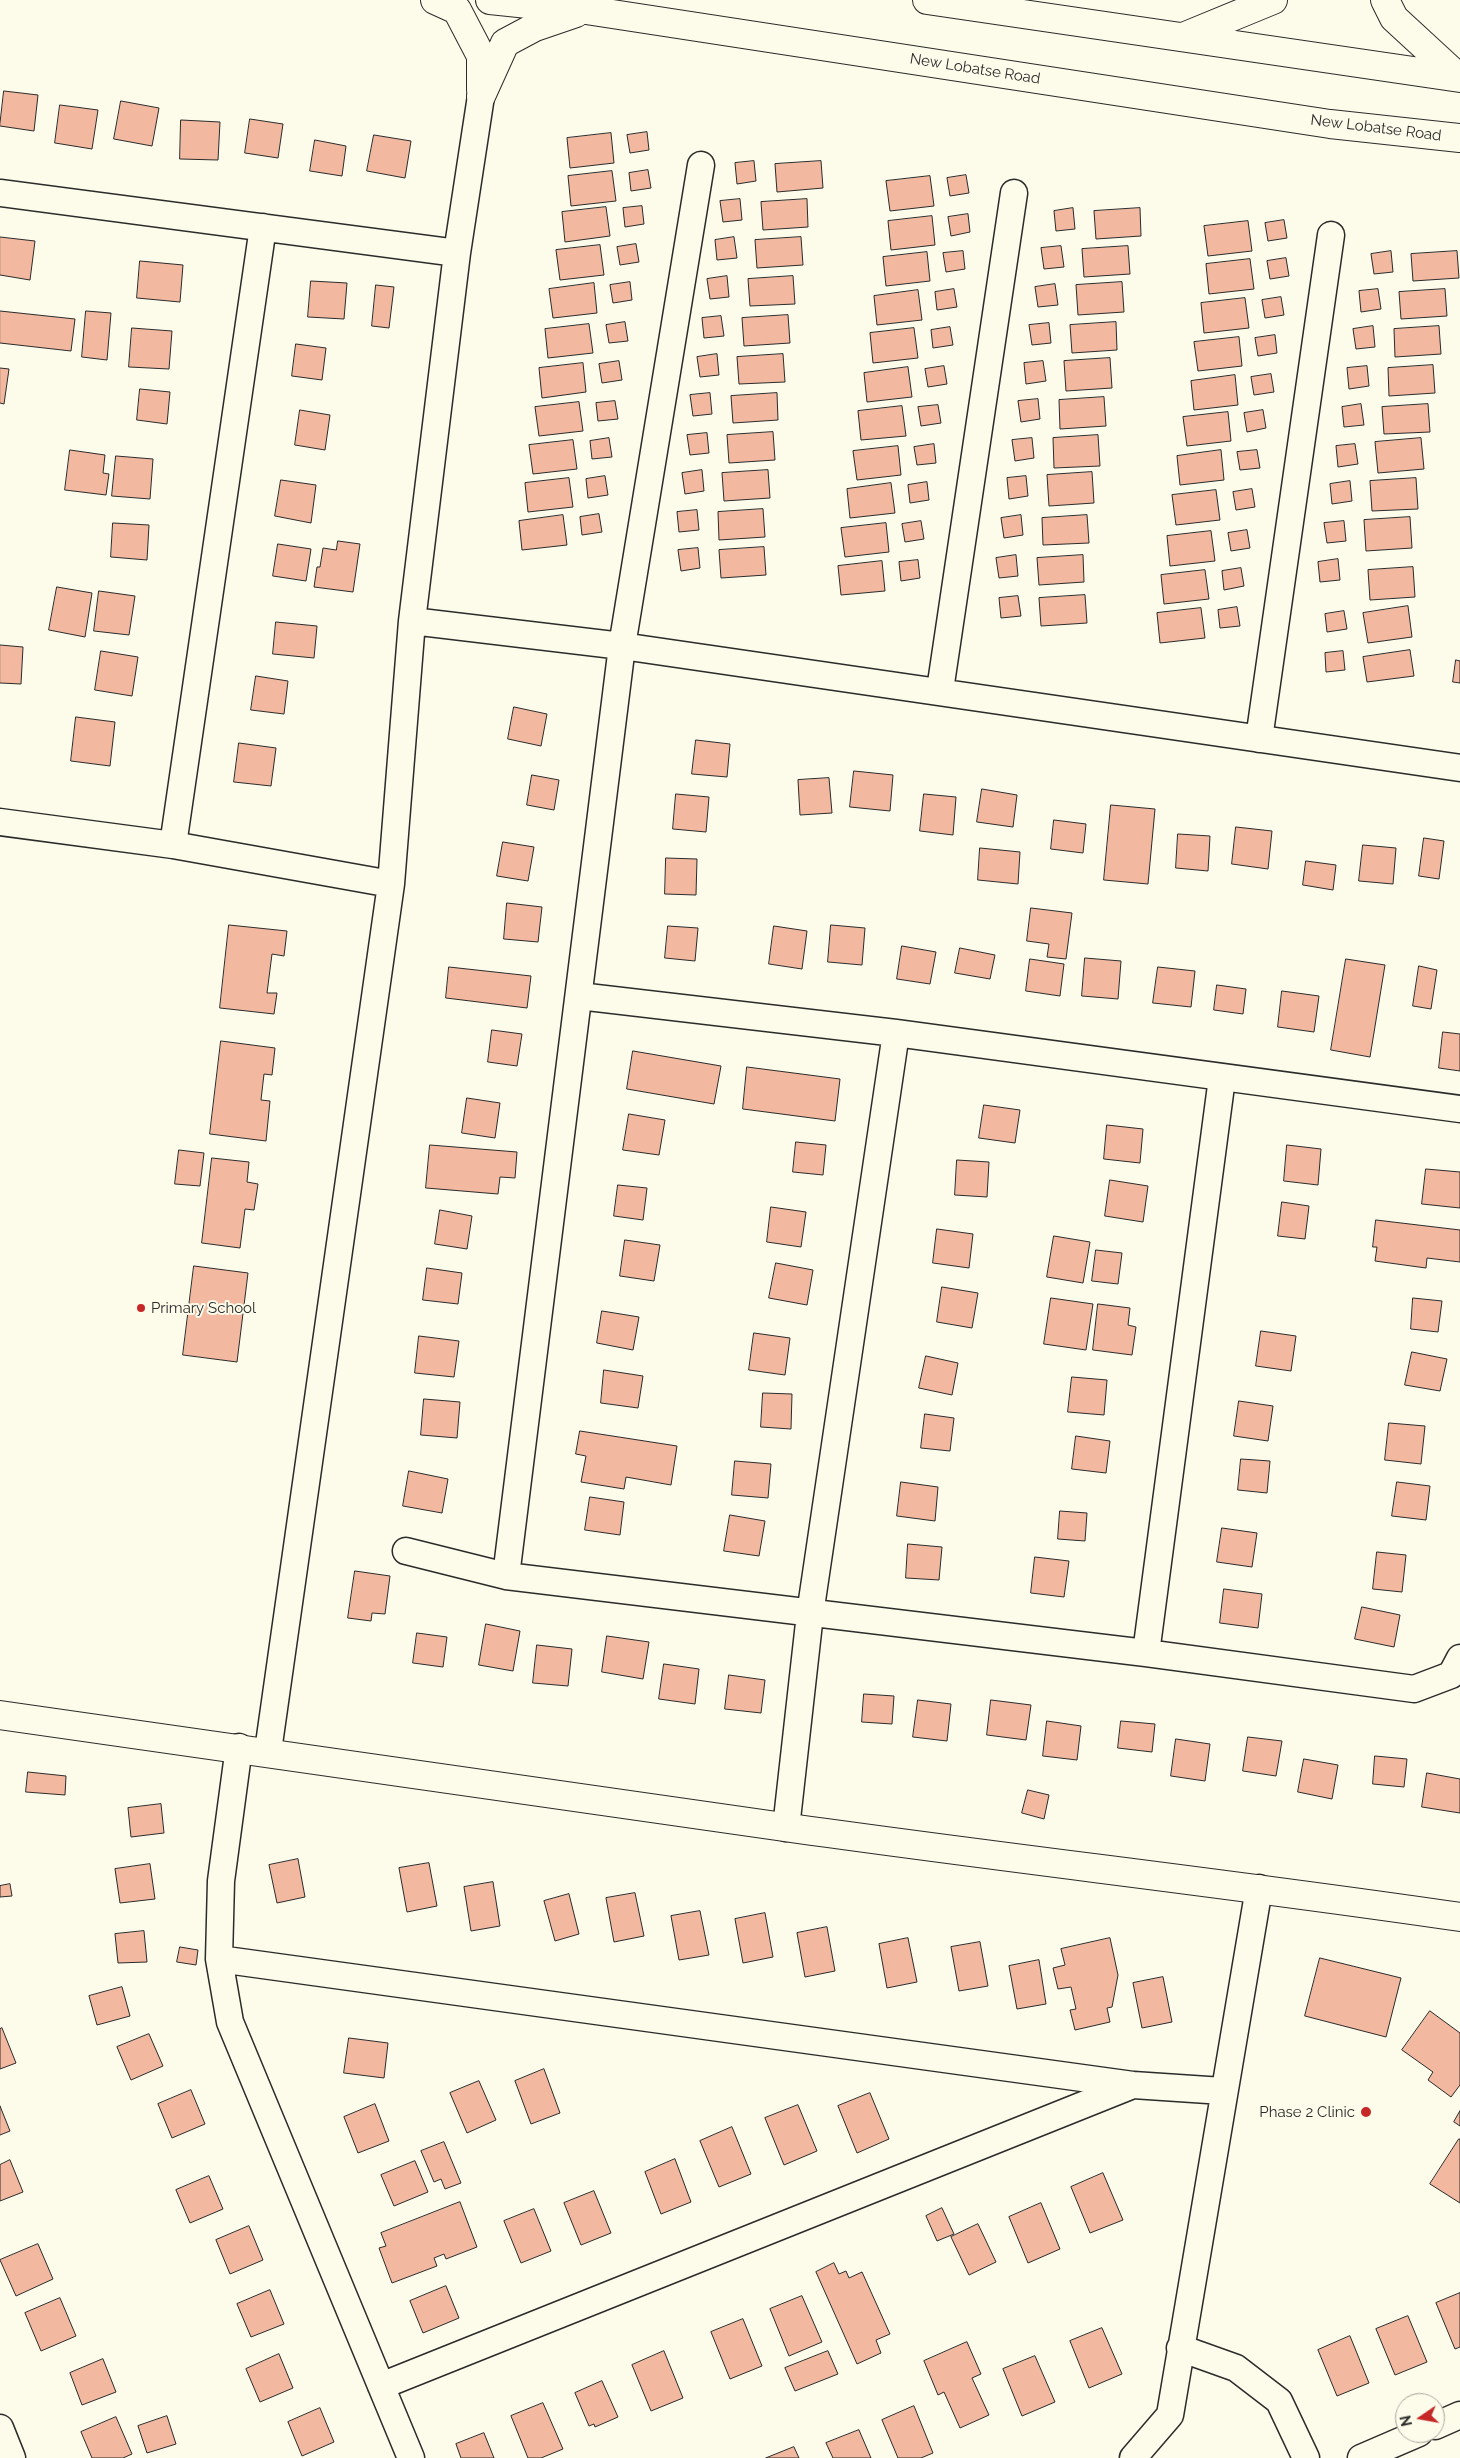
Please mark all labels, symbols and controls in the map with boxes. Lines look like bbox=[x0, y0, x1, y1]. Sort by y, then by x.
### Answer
street label: New Lobatse Road bbox=[908, 50, 1042, 88]
street label: New Lobatse Road bbox=[1309, 111, 1443, 145]
place label: Primary School bbox=[151, 1299, 256, 1317]
marker: Primary School bbox=[135, 1302, 147, 1314]
place label: Phase 2 Clinic bbox=[1259, 2103, 1355, 2121]
marker: Phase 2 Clinic bbox=[1359, 2105, 1373, 2119]
north arrow bbox=[1395, 2393, 1445, 2443]
text: N bbox=[1397, 2414, 1415, 2428]

